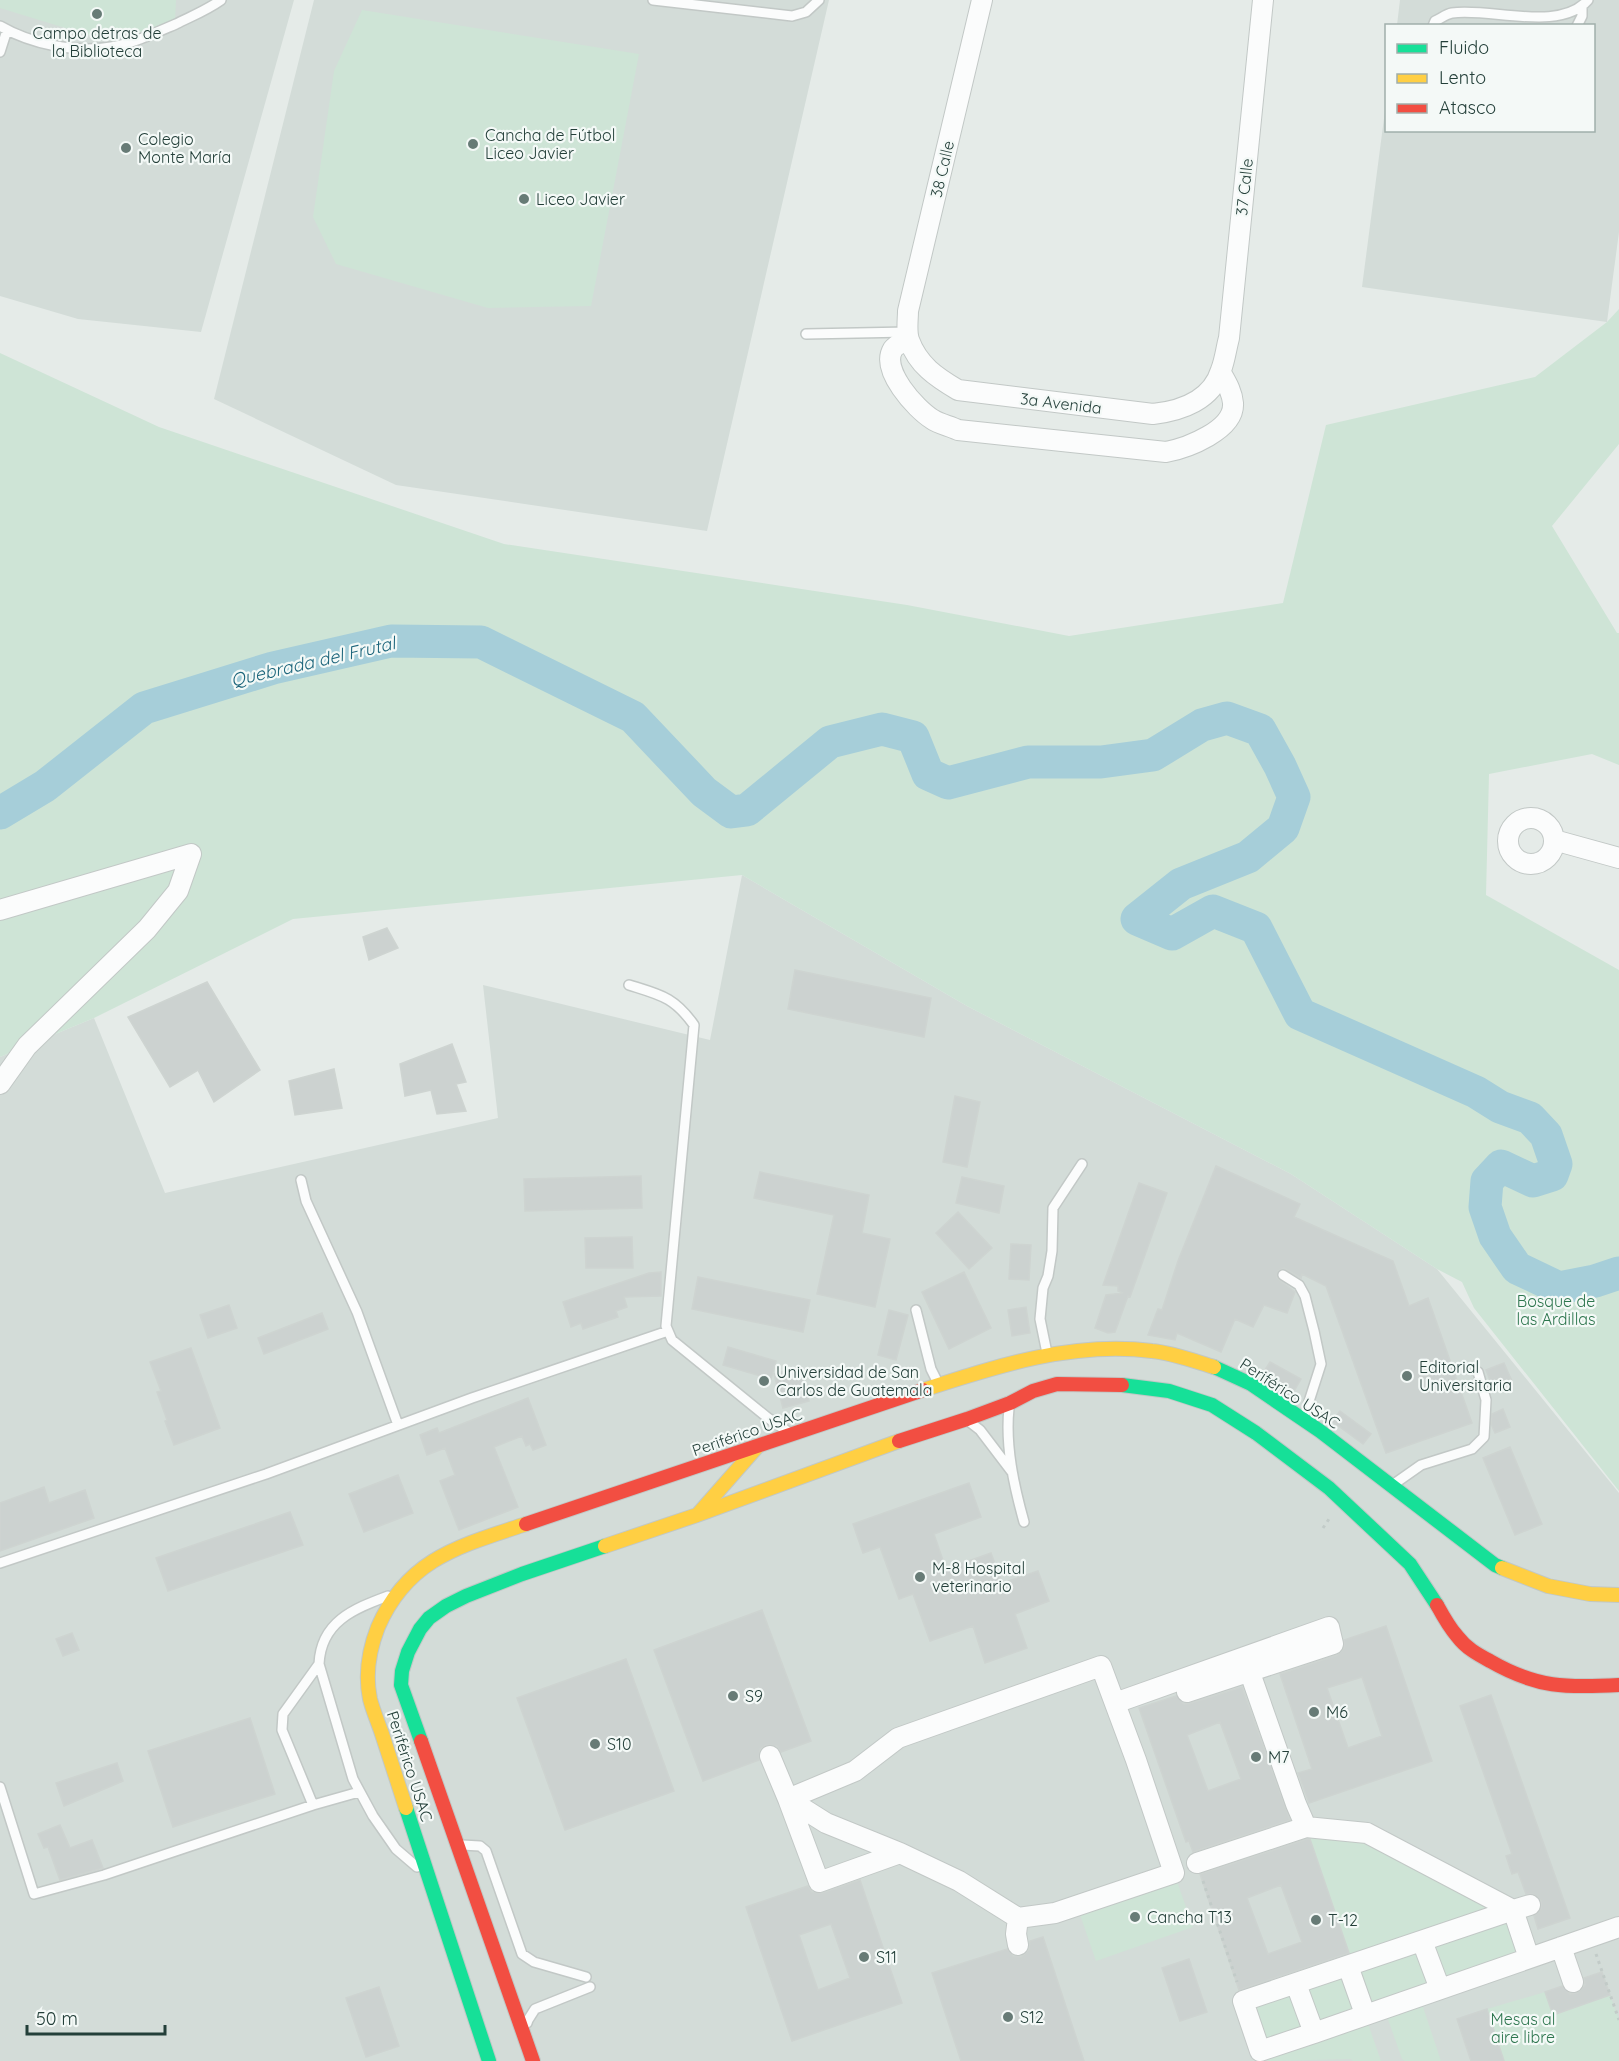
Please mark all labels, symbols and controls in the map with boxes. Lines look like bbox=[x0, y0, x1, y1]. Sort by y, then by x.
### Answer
marker: Campo detras de la Biblioteca bbox=[90, 7, 104, 21]
place label: Campo detras de la Biblioteca bbox=[33, 23, 161, 61]
legend bbox=[1385, 24, 1595, 132]
text: Fluido bbox=[1439, 36, 1489, 59]
text: Lento bbox=[1439, 66, 1486, 89]
text: Atasco bbox=[1439, 96, 1496, 119]
place label: Cancha de Fútbol Liceo Javier bbox=[485, 125, 615, 163]
place label: Colegio Monte María bbox=[138, 129, 231, 167]
marker: Cancha de Fútbol Liceo Javier bbox=[466, 137, 480, 151]
street label: 38 Calle bbox=[926, 139, 958, 199]
marker: Colegio Monte María bbox=[119, 141, 133, 155]
street label: 37 Calle bbox=[1231, 157, 1257, 217]
place label: Liceo Javier bbox=[536, 189, 625, 209]
marker: Liceo Javier bbox=[517, 192, 531, 206]
street label: 3a Avenida bbox=[1019, 388, 1103, 418]
water label: Quebrada del Frutal bbox=[228, 631, 399, 692]
park label: Bosque de las Ardillas bbox=[1516, 1291, 1596, 1329]
street label: Periférico USAC bbox=[1236, 1353, 1344, 1433]
place label: Editorial Universitaria bbox=[1419, 1357, 1512, 1395]
place label: Universidad de San Carlos de Guatemala bbox=[776, 1362, 932, 1400]
marker: Editorial Universitaria bbox=[1400, 1369, 1414, 1383]
marker: Universidad de San Carlos de Guatemala bbox=[757, 1374, 771, 1388]
street label: Periférico USAC bbox=[689, 1404, 805, 1460]
place label: M-8 Hospital veterinario bbox=[932, 1558, 1025, 1596]
marker: M-8 Hospital veterinario bbox=[913, 1570, 927, 1584]
place label: S9 bbox=[745, 1686, 763, 1706]
marker: S9 bbox=[726, 1689, 740, 1703]
place label: M6 bbox=[1326, 1702, 1348, 1722]
marker: M6 bbox=[1307, 1705, 1321, 1719]
street label: Periférico USAC bbox=[383, 1708, 437, 1824]
place label: S10 bbox=[607, 1734, 631, 1754]
marker: S10 bbox=[588, 1737, 602, 1751]
place label: M7 bbox=[1268, 1747, 1289, 1767]
marker: M7 bbox=[1249, 1750, 1263, 1764]
place label: Cancha T13 bbox=[1147, 1907, 1232, 1927]
marker: Cancha T13 bbox=[1128, 1910, 1142, 1924]
place label: T-12 bbox=[1328, 1910, 1358, 1930]
marker: T-12 bbox=[1309, 1913, 1323, 1927]
place label: S11 bbox=[876, 1947, 897, 1967]
marker: S11 bbox=[857, 1950, 871, 1964]
scale bar bbox=[27, 1998, 165, 2036]
text: 50 m bbox=[36, 2007, 78, 2030]
place label: S12 bbox=[1020, 2007, 1044, 2027]
park label: Mesas al aire libre bbox=[1491, 2009, 1555, 2047]
marker: S12 bbox=[1001, 2010, 1015, 2024]

